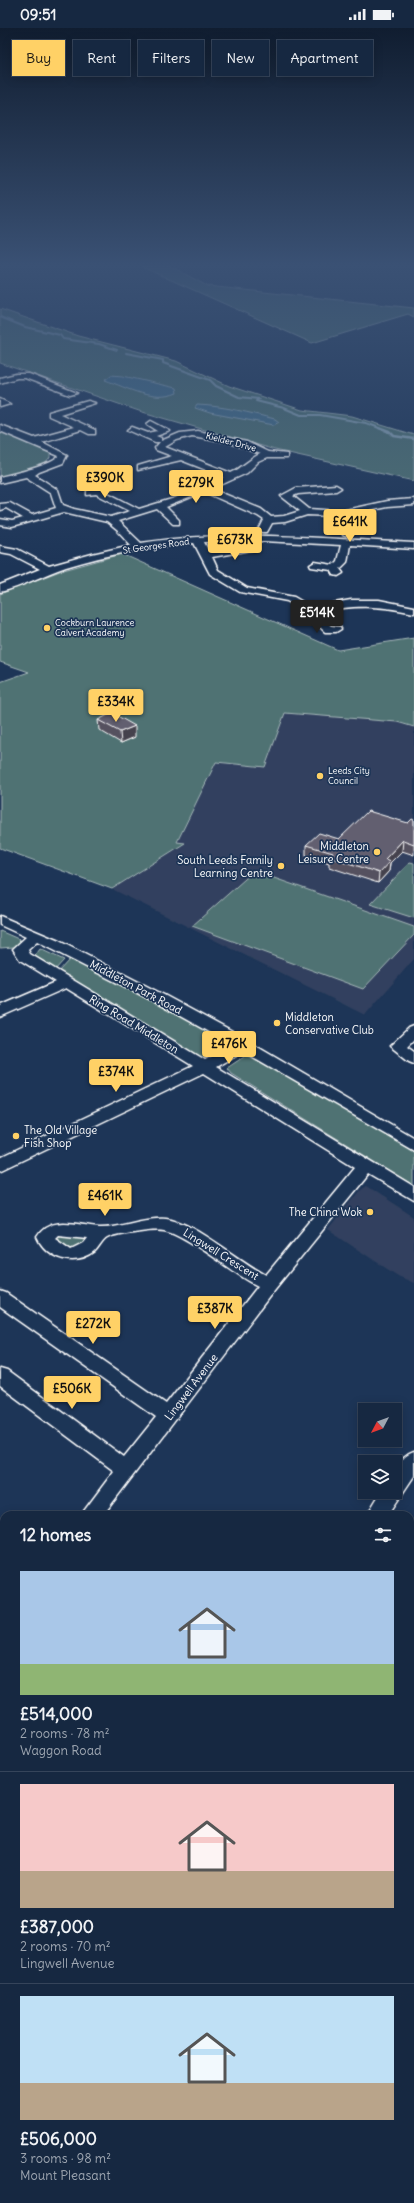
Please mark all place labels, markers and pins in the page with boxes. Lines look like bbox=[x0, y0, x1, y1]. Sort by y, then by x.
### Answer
pin: £390K bbox=[77, 465, 133, 499]
pin: £279K bbox=[168, 470, 224, 504]
pin: £641K bbox=[322, 509, 378, 543]
pin: £673K bbox=[207, 527, 263, 561]
pin: £514K bbox=[289, 600, 345, 634]
place label: Cockburn Laurence Calvert Academy bbox=[55, 617, 134, 638]
marker: Cockburn Laurence Calvert Academy bbox=[42, 623, 52, 633]
pin: £334K bbox=[88, 689, 144, 723]
place label: Leeds City Council bbox=[328, 765, 370, 786]
marker: Leeds City Council bbox=[315, 771, 325, 781]
place label: Middleton Leisure Centre bbox=[298, 839, 369, 866]
marker: Middleton Leisure Centre bbox=[372, 847, 382, 857]
place label: South Leeds Family Learning Centre bbox=[177, 853, 273, 880]
marker: South Leeds Family Learning Centre bbox=[276, 861, 286, 871]
place label: Middleton Conservative Club bbox=[285, 1010, 374, 1037]
marker: Middleton Conservative Club bbox=[272, 1018, 282, 1028]
pin: £476K bbox=[201, 1031, 257, 1065]
pin: £374K bbox=[88, 1059, 144, 1093]
place label: The Old Village Fish Shop bbox=[24, 1123, 97, 1150]
marker: The Old Village Fish Shop bbox=[11, 1131, 21, 1141]
pin: £461K bbox=[77, 1183, 133, 1217]
place label: The China Wok bbox=[289, 1205, 362, 1219]
marker: The China Wok bbox=[365, 1207, 375, 1217]
pin: £387K bbox=[187, 1296, 243, 1330]
pin: £272K bbox=[65, 1311, 121, 1345]
pin: £506K bbox=[44, 1376, 100, 1410]

